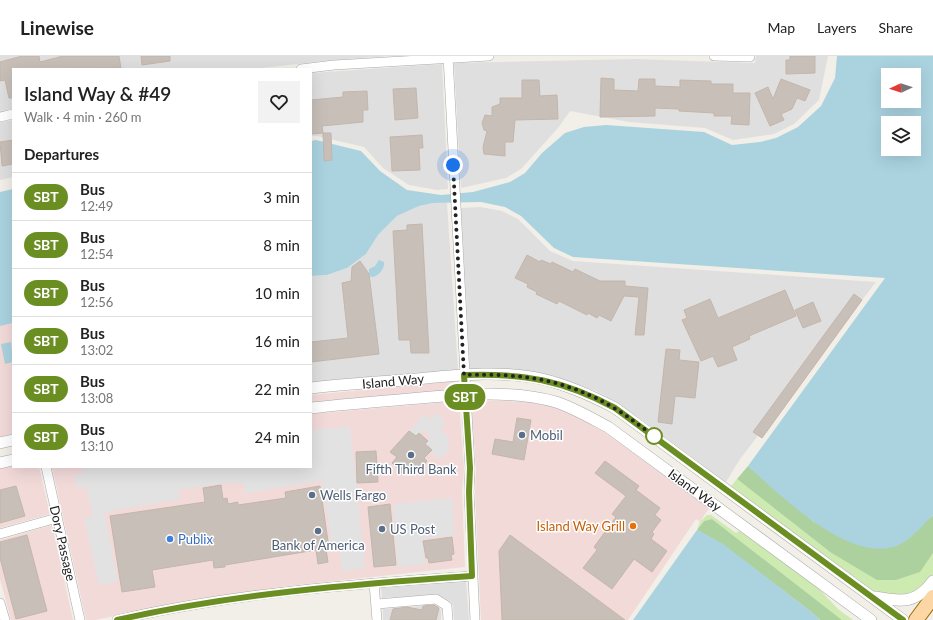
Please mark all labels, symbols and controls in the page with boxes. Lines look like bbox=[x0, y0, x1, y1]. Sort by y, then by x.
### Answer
text: Linewise bbox=[20, 16, 94, 39]
text: Map bbox=[767, 19, 795, 36]
text: Layers bbox=[817, 19, 857, 36]
text: Share bbox=[879, 19, 913, 36]
north arrow bbox=[881, 68, 921, 108]
map controls bbox=[881, 68, 921, 156]
button: heart bbox=[258, 81, 300, 123]
text: Island Way & #49 bbox=[24, 82, 171, 105]
text: Walk · 4 min · 260 m bbox=[24, 109, 142, 125]
button: layers bbox=[881, 116, 921, 156]
text: Departures bbox=[24, 145, 99, 163]
your location bbox=[443, 155, 463, 175]
text: Bus bbox=[80, 180, 105, 198]
text: SBT bbox=[33, 188, 59, 205]
text: 3 min bbox=[263, 188, 300, 206]
text: 12:49 bbox=[80, 198, 113, 214]
text: Bus bbox=[80, 228, 105, 246]
text: SBT bbox=[33, 236, 59, 253]
text: 8 min bbox=[263, 236, 300, 254]
text: 12:54 bbox=[80, 246, 113, 262]
text: Bus bbox=[80, 276, 105, 294]
text: SBT bbox=[33, 284, 59, 301]
text: 10 min bbox=[254, 284, 300, 302]
text: 12:56 bbox=[80, 294, 113, 310]
text: Bus bbox=[80, 324, 105, 342]
text: SBT bbox=[33, 332, 59, 349]
text: 16 min bbox=[254, 332, 300, 350]
text: 13:02 bbox=[80, 342, 113, 358]
street label: Island Way bbox=[361, 370, 425, 392]
text: Bus bbox=[80, 372, 105, 390]
text: SBT bbox=[33, 380, 59, 397]
text: 22 min bbox=[254, 380, 300, 398]
line badge: SBT bbox=[442, 384, 488, 410]
text: SBT bbox=[452, 388, 478, 405]
text: 13:08 bbox=[80, 390, 113, 406]
text: Bus bbox=[80, 420, 105, 438]
place label: Mobil bbox=[530, 427, 563, 443]
unlabelled marker bbox=[645, 427, 663, 445]
text: SBT bbox=[33, 428, 59, 445]
text: 24 min bbox=[254, 428, 300, 446]
marker: Mobil bbox=[517, 430, 527, 440]
text: 13:10 bbox=[80, 438, 113, 454]
marker: Fifth Third Bank bbox=[406, 450, 416, 460]
place label: Fifth Third Bank bbox=[365, 461, 457, 477]
street label: Island Way bbox=[665, 465, 725, 515]
place label: Wells Fargo bbox=[320, 487, 386, 503]
marker: Wells Fargo bbox=[307, 490, 317, 500]
street label: Dory Passage bbox=[47, 504, 79, 582]
place label: Island Way Grill bbox=[537, 518, 625, 534]
place label: US Post bbox=[390, 521, 435, 537]
marker: Island Way Grill bbox=[628, 521, 638, 531]
marker: US Post bbox=[377, 524, 387, 534]
marker: Bank of America bbox=[313, 526, 323, 536]
place label: Publix bbox=[178, 531, 213, 547]
marker: Publix bbox=[165, 534, 175, 544]
place label: Bank of America bbox=[271, 537, 365, 553]

